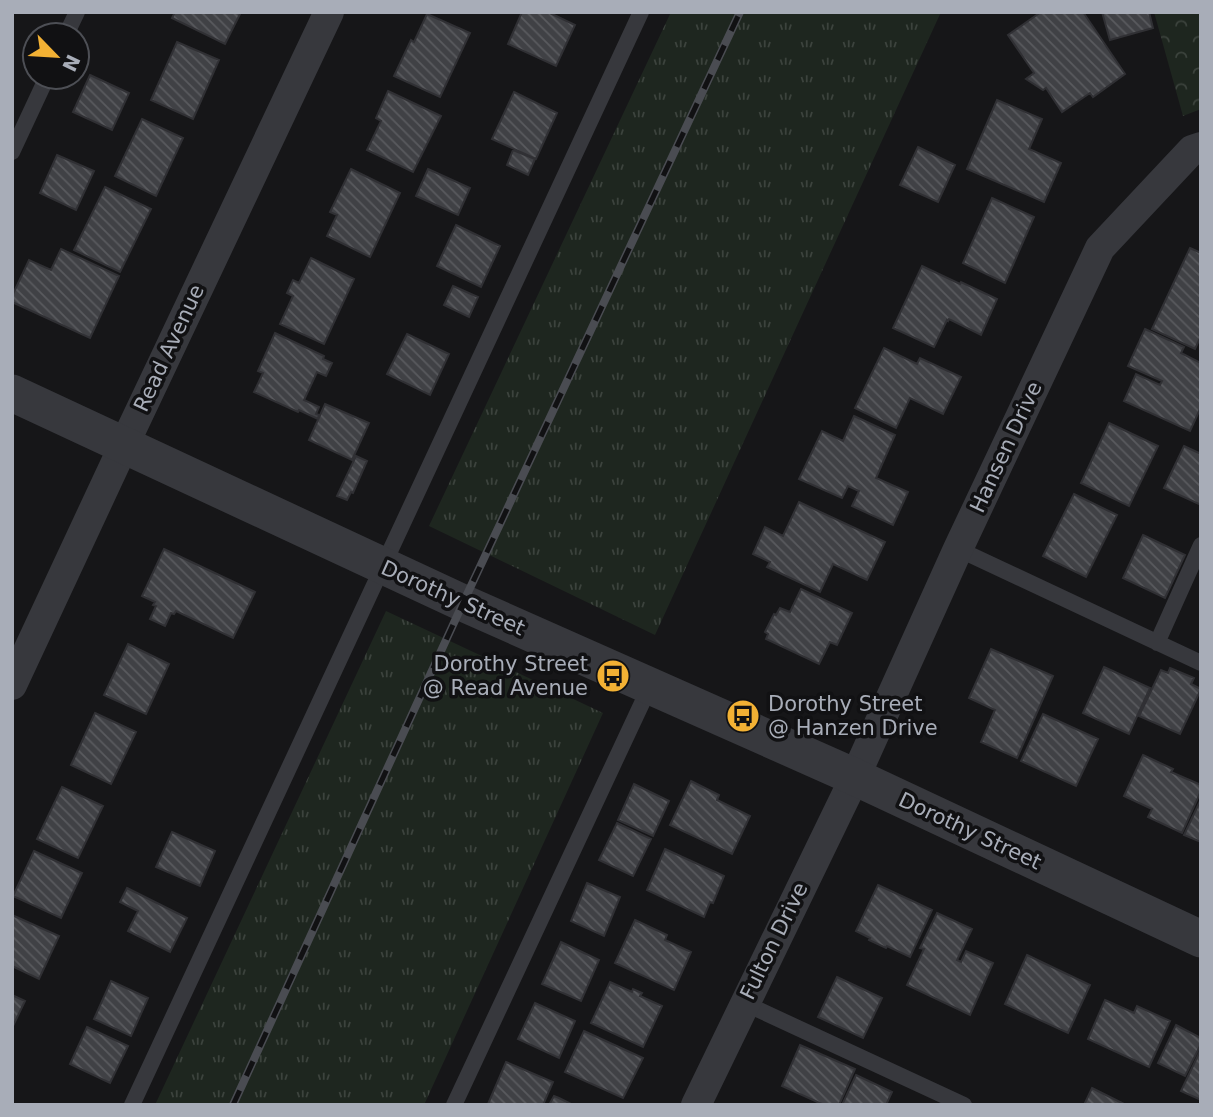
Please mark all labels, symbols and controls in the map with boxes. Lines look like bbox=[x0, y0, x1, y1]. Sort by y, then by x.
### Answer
north arrow bbox=[21, 21, 91, 91]
text: N bbox=[58, 51, 85, 75]
street label: Read Avenue bbox=[129, 281, 209, 415]
street label: Hansen Drive bbox=[965, 378, 1047, 516]
street label: Dorothy Street bbox=[378, 556, 528, 640]
place label: Dorothy Street @ Read Avenue bbox=[423, 652, 588, 700]
bus stop icon: Dorothy Street @ Read Avenue bbox=[594, 657, 632, 695]
place label: Dorothy Street @ Hanzen Drive bbox=[768, 692, 938, 740]
bus stop icon: Dorothy Street @ Hanzen Drive bbox=[724, 697, 762, 735]
street label: Dorothy Street bbox=[895, 787, 1045, 875]
street label: Fulton Drive bbox=[735, 879, 813, 1003]

